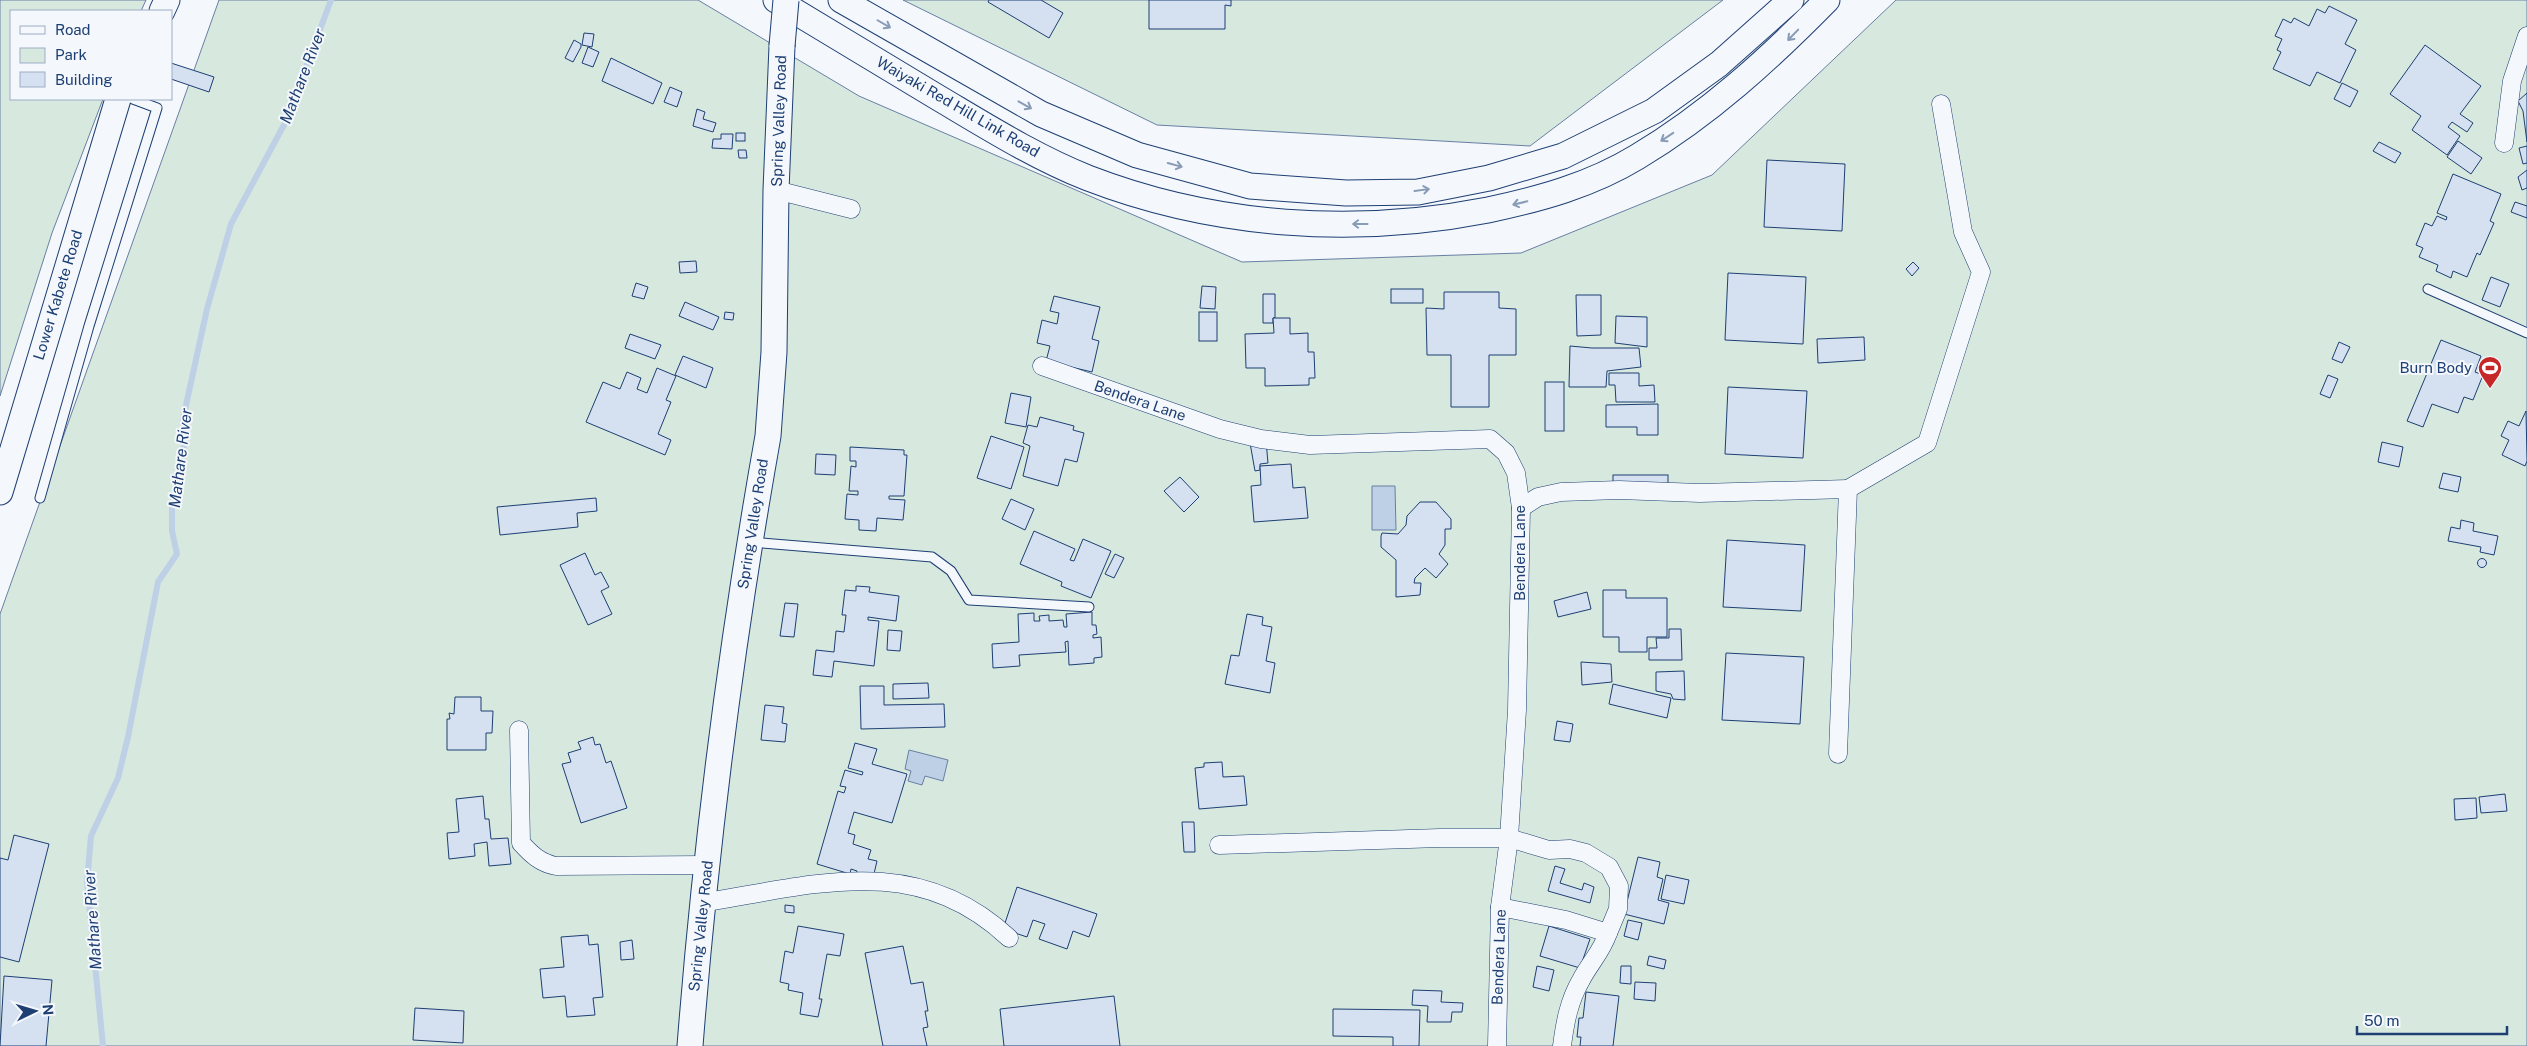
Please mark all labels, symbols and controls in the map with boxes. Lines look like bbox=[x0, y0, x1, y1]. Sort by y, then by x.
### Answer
legend bbox=[10, 10, 172, 100]
one-way arrow bbox=[876, 20, 890, 30]
text: Road bbox=[55, 21, 91, 38]
water label: Mathare River bbox=[276, 25, 330, 126]
one-way arrow bbox=[1787, 29, 1799, 41]
text: Park bbox=[55, 46, 87, 63]
street label: Waiyaki Red Hill Link Road bbox=[874, 53, 1043, 160]
street label: Spring Valley Road bbox=[768, 55, 789, 187]
text: Building bbox=[55, 71, 113, 88]
one-way arrow bbox=[1017, 100, 1032, 110]
one-way arrow bbox=[1661, 132, 1675, 142]
one-way arrow bbox=[1167, 161, 1183, 170]
one-way arrow bbox=[1414, 185, 1430, 195]
one-way arrow bbox=[1513, 199, 1529, 208]
one-way arrow bbox=[1352, 219, 1368, 229]
street label: Lower Kabete Road bbox=[30, 228, 85, 362]
sports icon: Burn Body bbox=[2477, 355, 2503, 389]
place label: Burn Body bbox=[2399, 359, 2472, 376]
street label: Bendera Lane bbox=[1092, 377, 1188, 424]
water label: Mathare River bbox=[165, 406, 196, 509]
street label: Spring Valley Road bbox=[734, 458, 771, 590]
street label: Bendera Lane bbox=[1511, 505, 1528, 601]
street label: Spring Valley Road bbox=[685, 860, 716, 992]
water label: Mathare River bbox=[79, 868, 105, 971]
street label: Bendera Lane bbox=[1488, 909, 1509, 1005]
north arrow bbox=[10, 986, 60, 1036]
text: N bbox=[40, 1004, 56, 1016]
scale bar bbox=[2357, 1004, 2507, 1036]
text: 50 m bbox=[2364, 1012, 2399, 1029]

